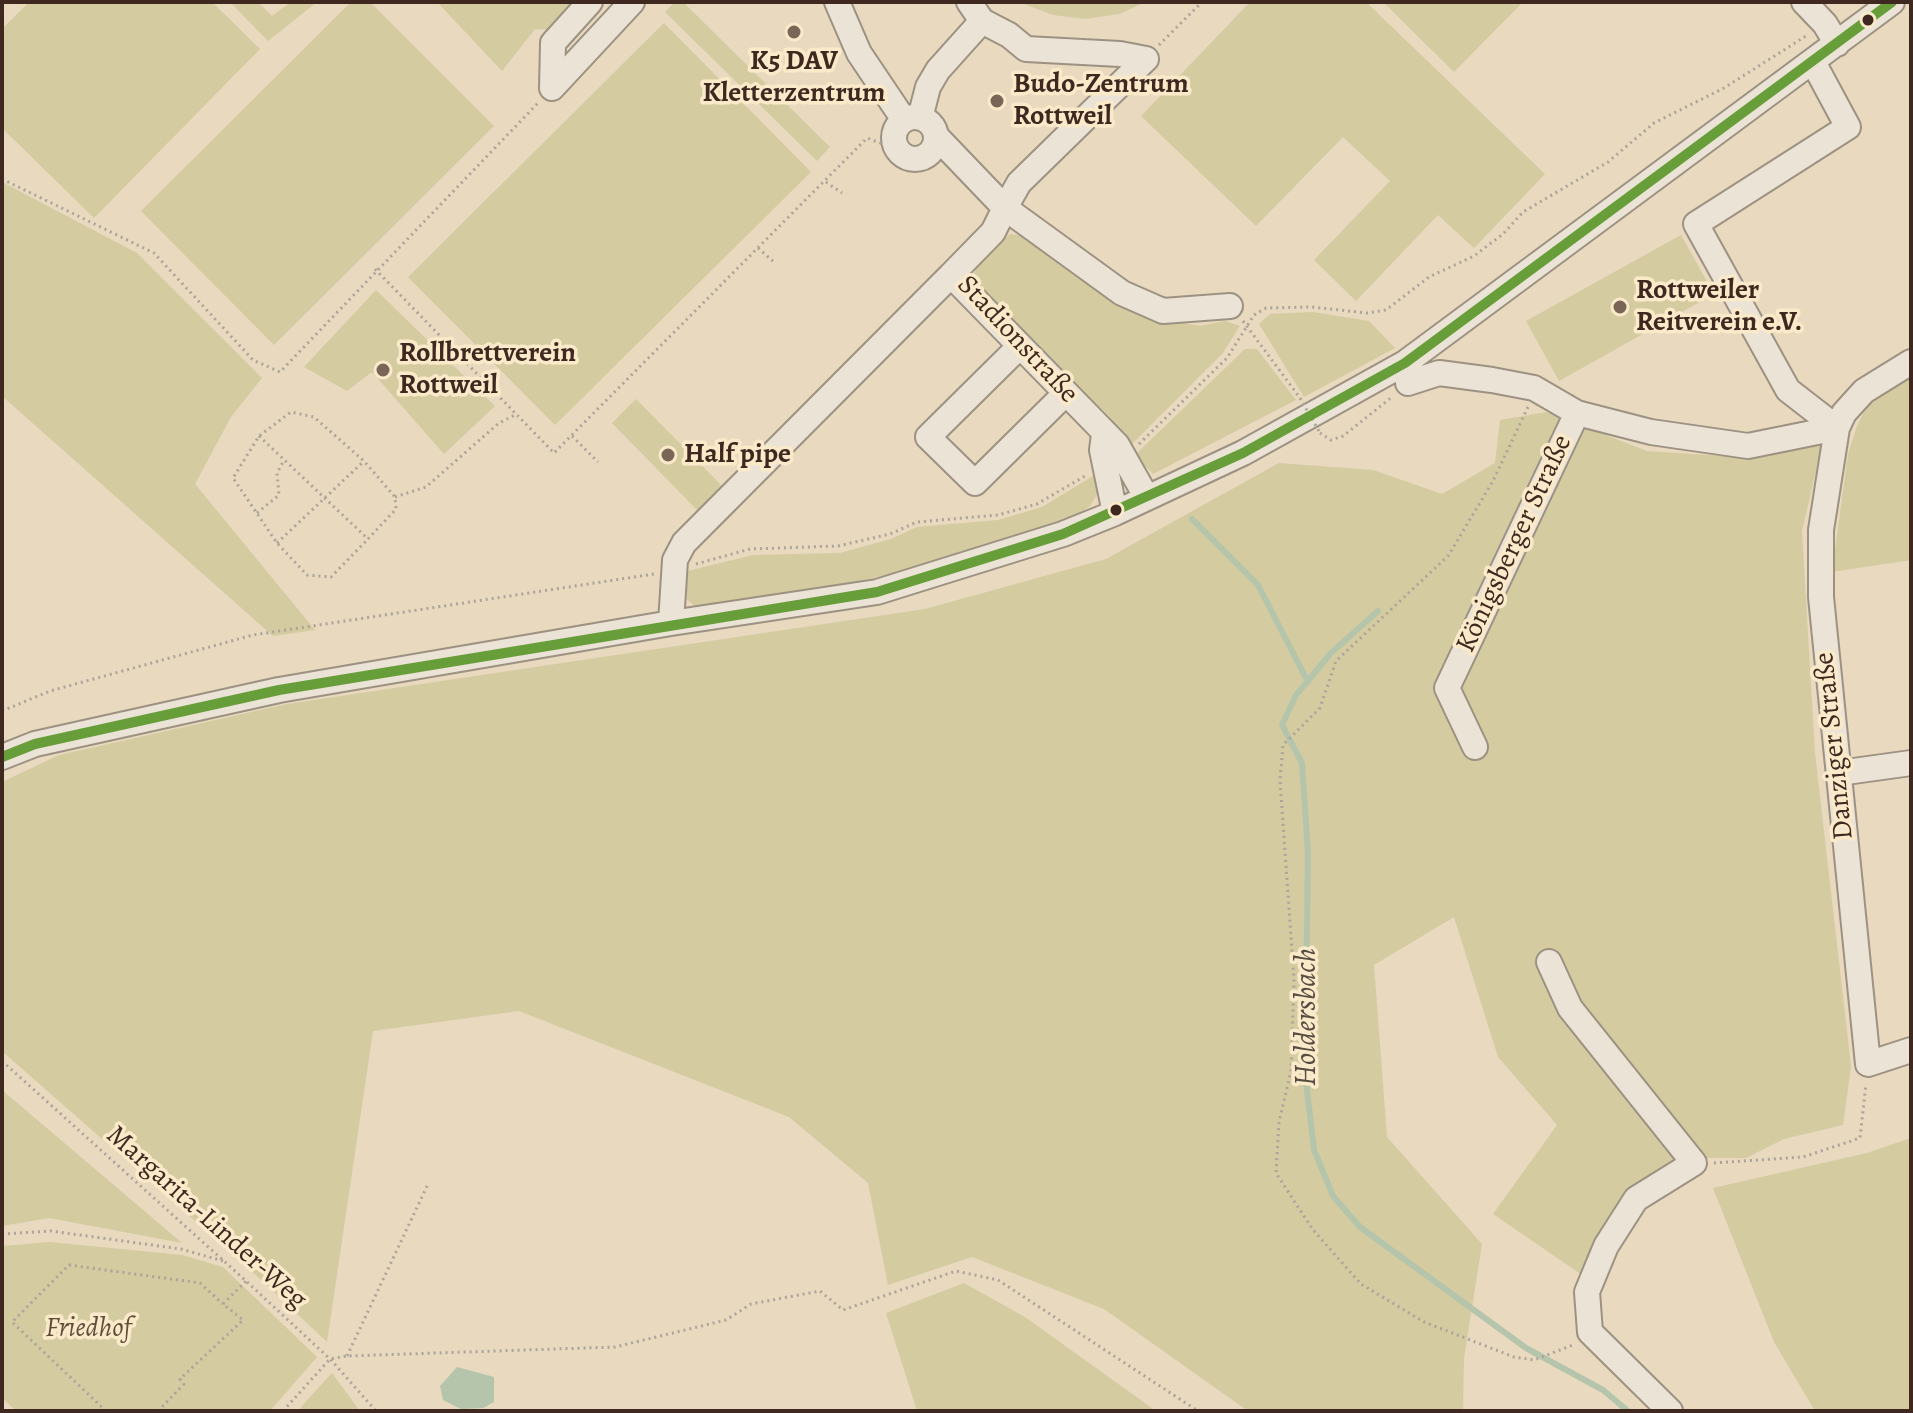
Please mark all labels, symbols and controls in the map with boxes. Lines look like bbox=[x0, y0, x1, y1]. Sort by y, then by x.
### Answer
unlabelled marker bbox=[1860, 12, 1876, 28]
marker: K5 DAV Kletterzentrum bbox=[785, 23, 803, 41]
place label: K5 DAV Kletterzentrum bbox=[703, 45, 885, 111]
place label: Budo-Zentrum Rottweil bbox=[1013, 68, 1189, 134]
marker: Budo-Zentrum Rottweil bbox=[988, 92, 1006, 110]
street label: Stadionstraße bbox=[949, 269, 1085, 411]
place label: Rottweiler Reitverein e.V. bbox=[1636, 274, 1802, 340]
marker: Rottweiler Reitverein e.V. bbox=[1611, 298, 1629, 316]
place label: Rollbrettverein Rottweil bbox=[399, 337, 576, 403]
marker: Rollbrettverein Rottweil bbox=[374, 361, 392, 379]
street label: Königsberger Straße bbox=[1450, 430, 1580, 658]
place label: Half pipe bbox=[684, 438, 791, 472]
marker: Half pipe bbox=[659, 446, 677, 464]
unlabelled marker bbox=[1108, 502, 1124, 518]
street label: Danziger Straße bbox=[1808, 651, 1862, 841]
water label: Holdersbach bbox=[1290, 948, 1326, 1086]
street label: Margarita-Linder-Weg bbox=[99, 1119, 313, 1317]
park label: Friedhof bbox=[45, 1312, 131, 1346]

